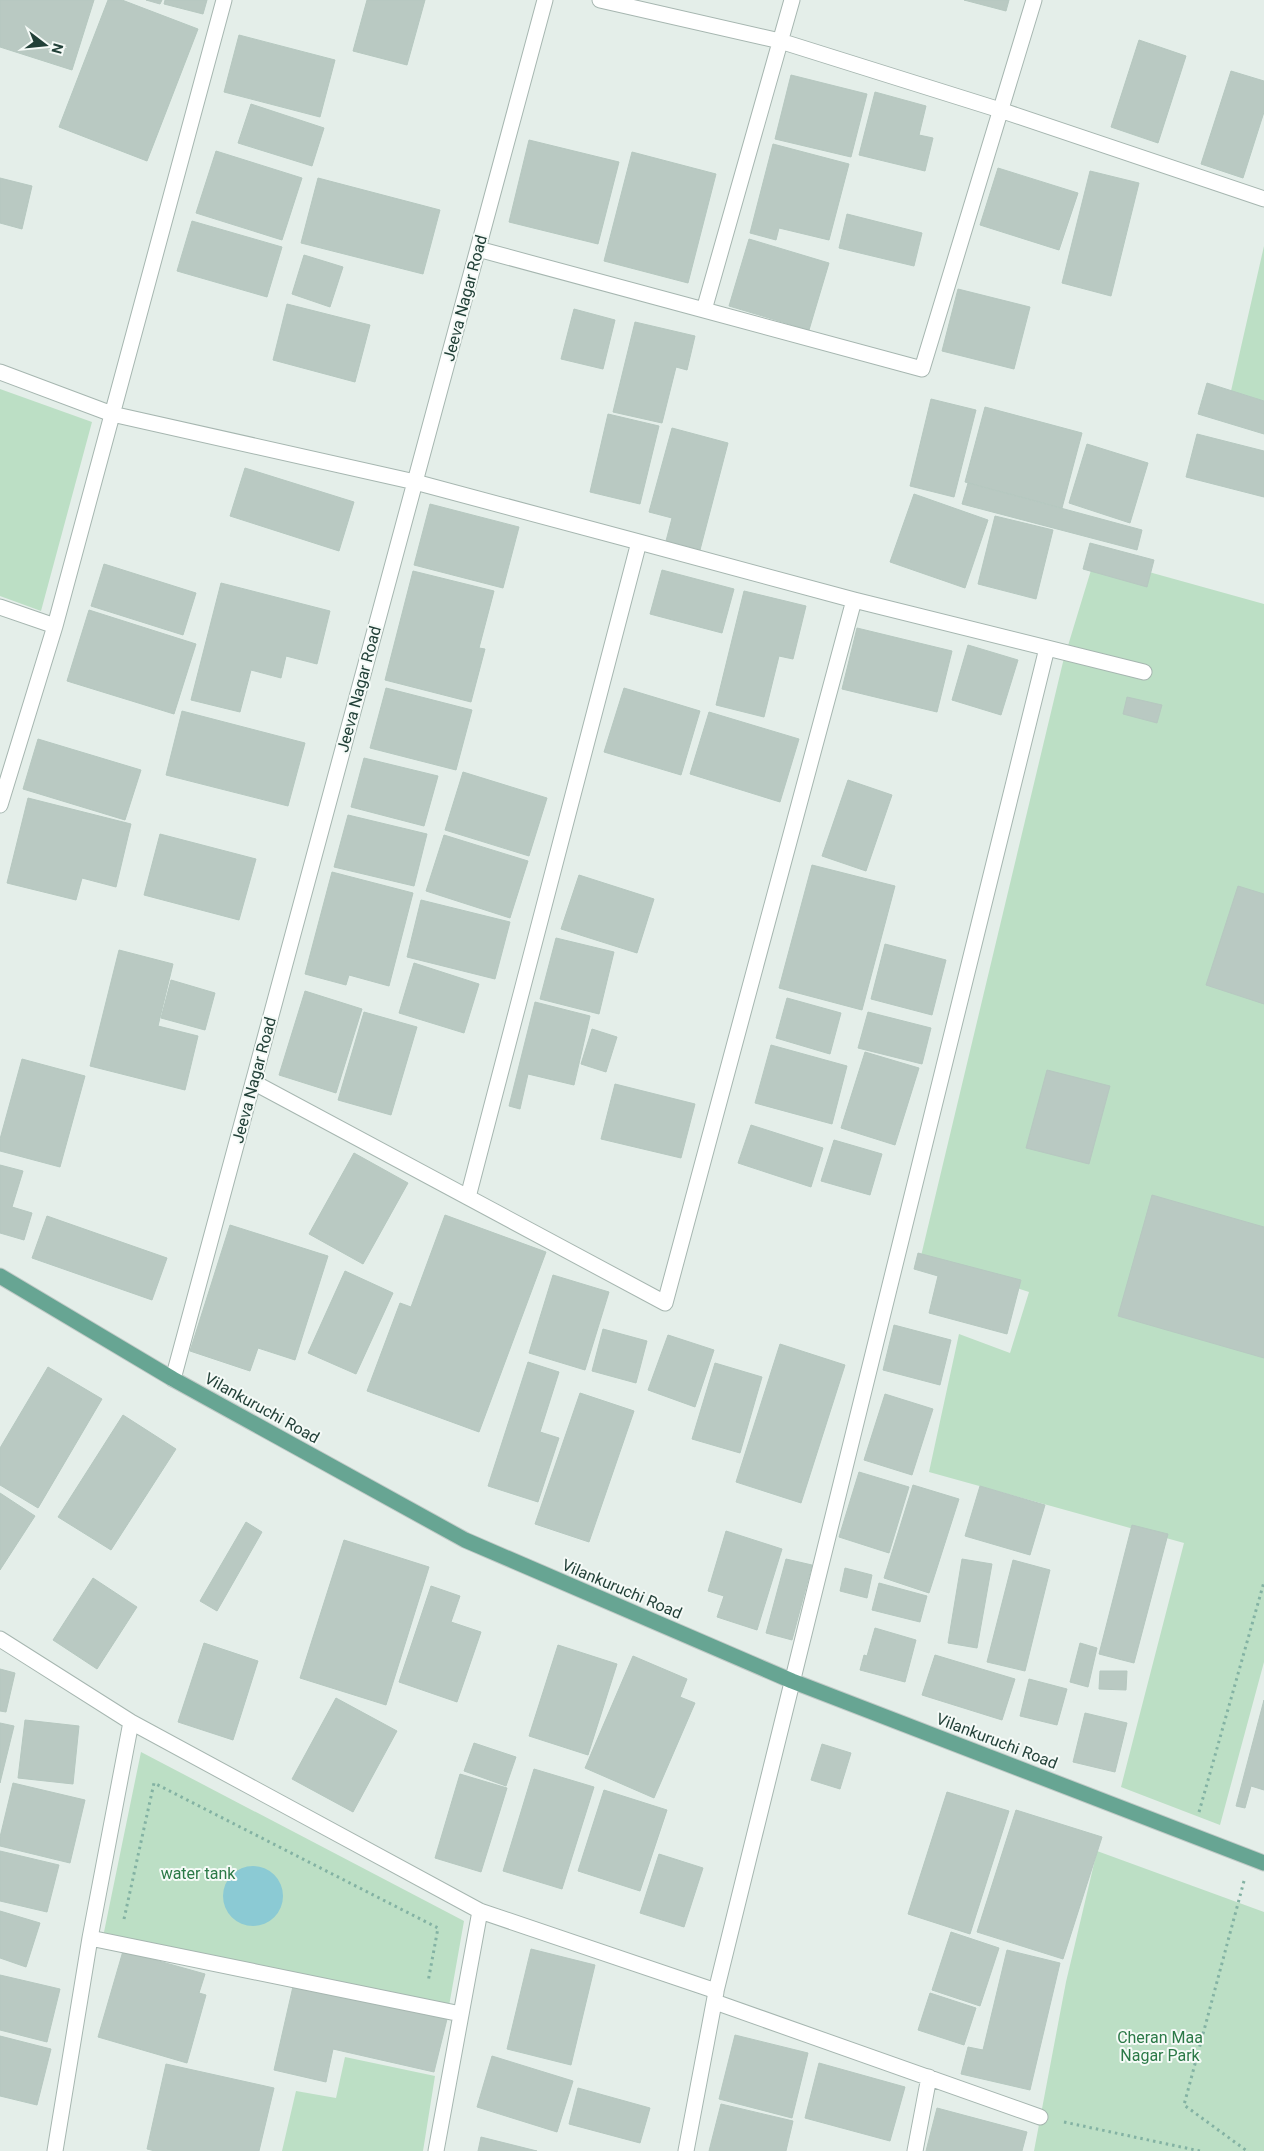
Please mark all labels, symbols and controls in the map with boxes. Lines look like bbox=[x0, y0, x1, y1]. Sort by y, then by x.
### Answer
north arrow bbox=[20, 20, 70, 70]
text: N bbox=[48, 42, 67, 56]
street label: Jeeva Nagar Road bbox=[439, 233, 491, 363]
street label: Jeeva Nagar Road bbox=[333, 624, 385, 754]
street label: Jeeva Nagar Road bbox=[228, 1015, 280, 1145]
street label: Vilankuruchi Road bbox=[201, 1369, 323, 1447]
street label: Vilankuruchi Road bbox=[559, 1555, 685, 1623]
street label: Vilankuruchi Road bbox=[934, 1709, 1060, 1773]
park label: water tank bbox=[161, 1864, 236, 1883]
park label: Cheran Maa Nagar Park bbox=[1117, 2028, 1203, 2065]

